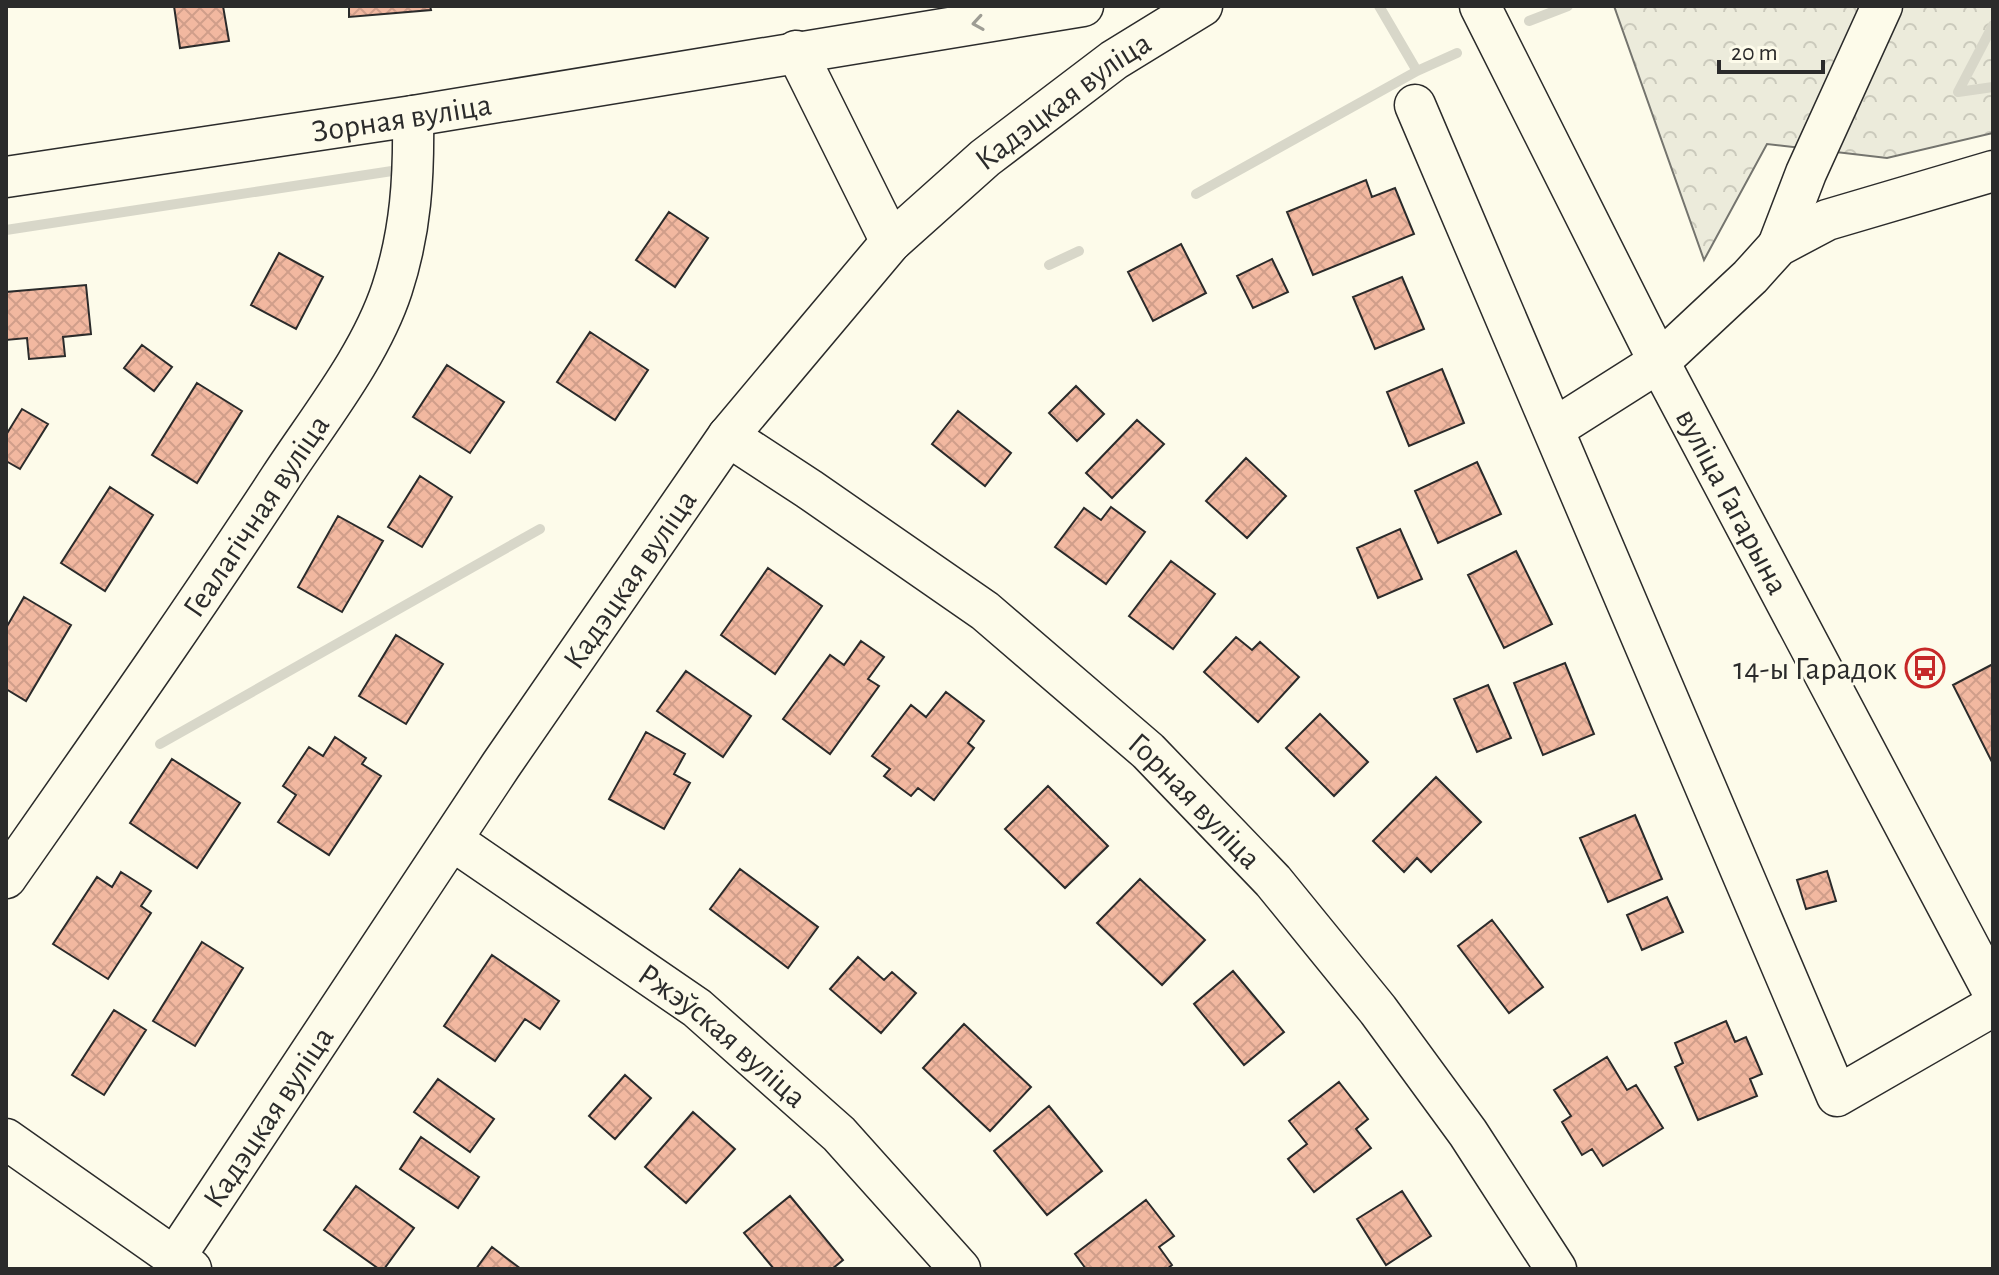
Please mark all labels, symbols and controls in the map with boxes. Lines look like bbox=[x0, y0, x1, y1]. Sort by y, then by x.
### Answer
one-way arrow bbox=[971, 13, 985, 30]
scale bar bbox=[1719, 24, 1823, 74]
street label: Кадэцкая вуліца bbox=[969, 26, 1157, 177]
text: 20 m bbox=[1731, 41, 1778, 65]
street label: Зорная вуліца bbox=[310, 88, 494, 148]
street label: вуліца Гагарына bbox=[1670, 403, 1794, 600]
street label: Геалагічная вуліца bbox=[177, 409, 335, 623]
street label: Кадэцкая вуліца bbox=[557, 484, 703, 675]
bus stop icon: 14-ы Гарадок bbox=[1904, 647, 1946, 689]
place label: 14-ы Гарадок bbox=[1733, 653, 1897, 685]
street label: Горная вуліца bbox=[1122, 727, 1267, 875]
street label: Ржэўская вуліца bbox=[632, 958, 812, 1114]
street label: Кадэцкая вуліца bbox=[197, 1021, 340, 1214]

